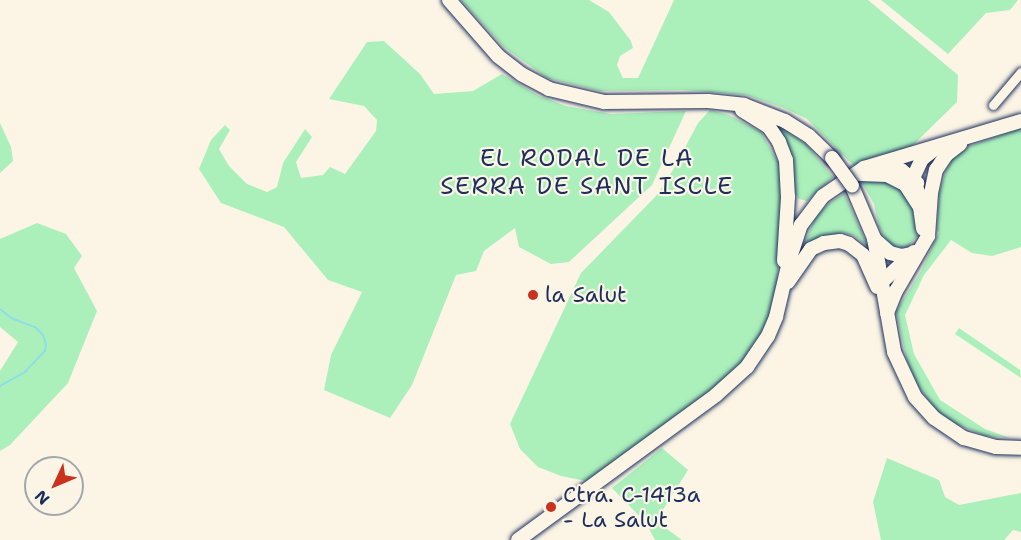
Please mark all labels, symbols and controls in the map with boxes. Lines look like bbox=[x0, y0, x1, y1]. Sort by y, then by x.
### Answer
district label: EL RODAL DE LA SERRA DE SANT ISCLE bbox=[440, 145, 734, 201]
place label: la Salut bbox=[545, 282, 627, 308]
marker: la Salut bbox=[526, 288, 540, 302]
north arrow bbox=[24, 456, 84, 516]
place label: Ctra. C-1413a - La Salut bbox=[563, 481, 700, 532]
text: N bbox=[30, 486, 54, 509]
marker: Ctra. C-1413a - La Salut bbox=[544, 500, 558, 514]

